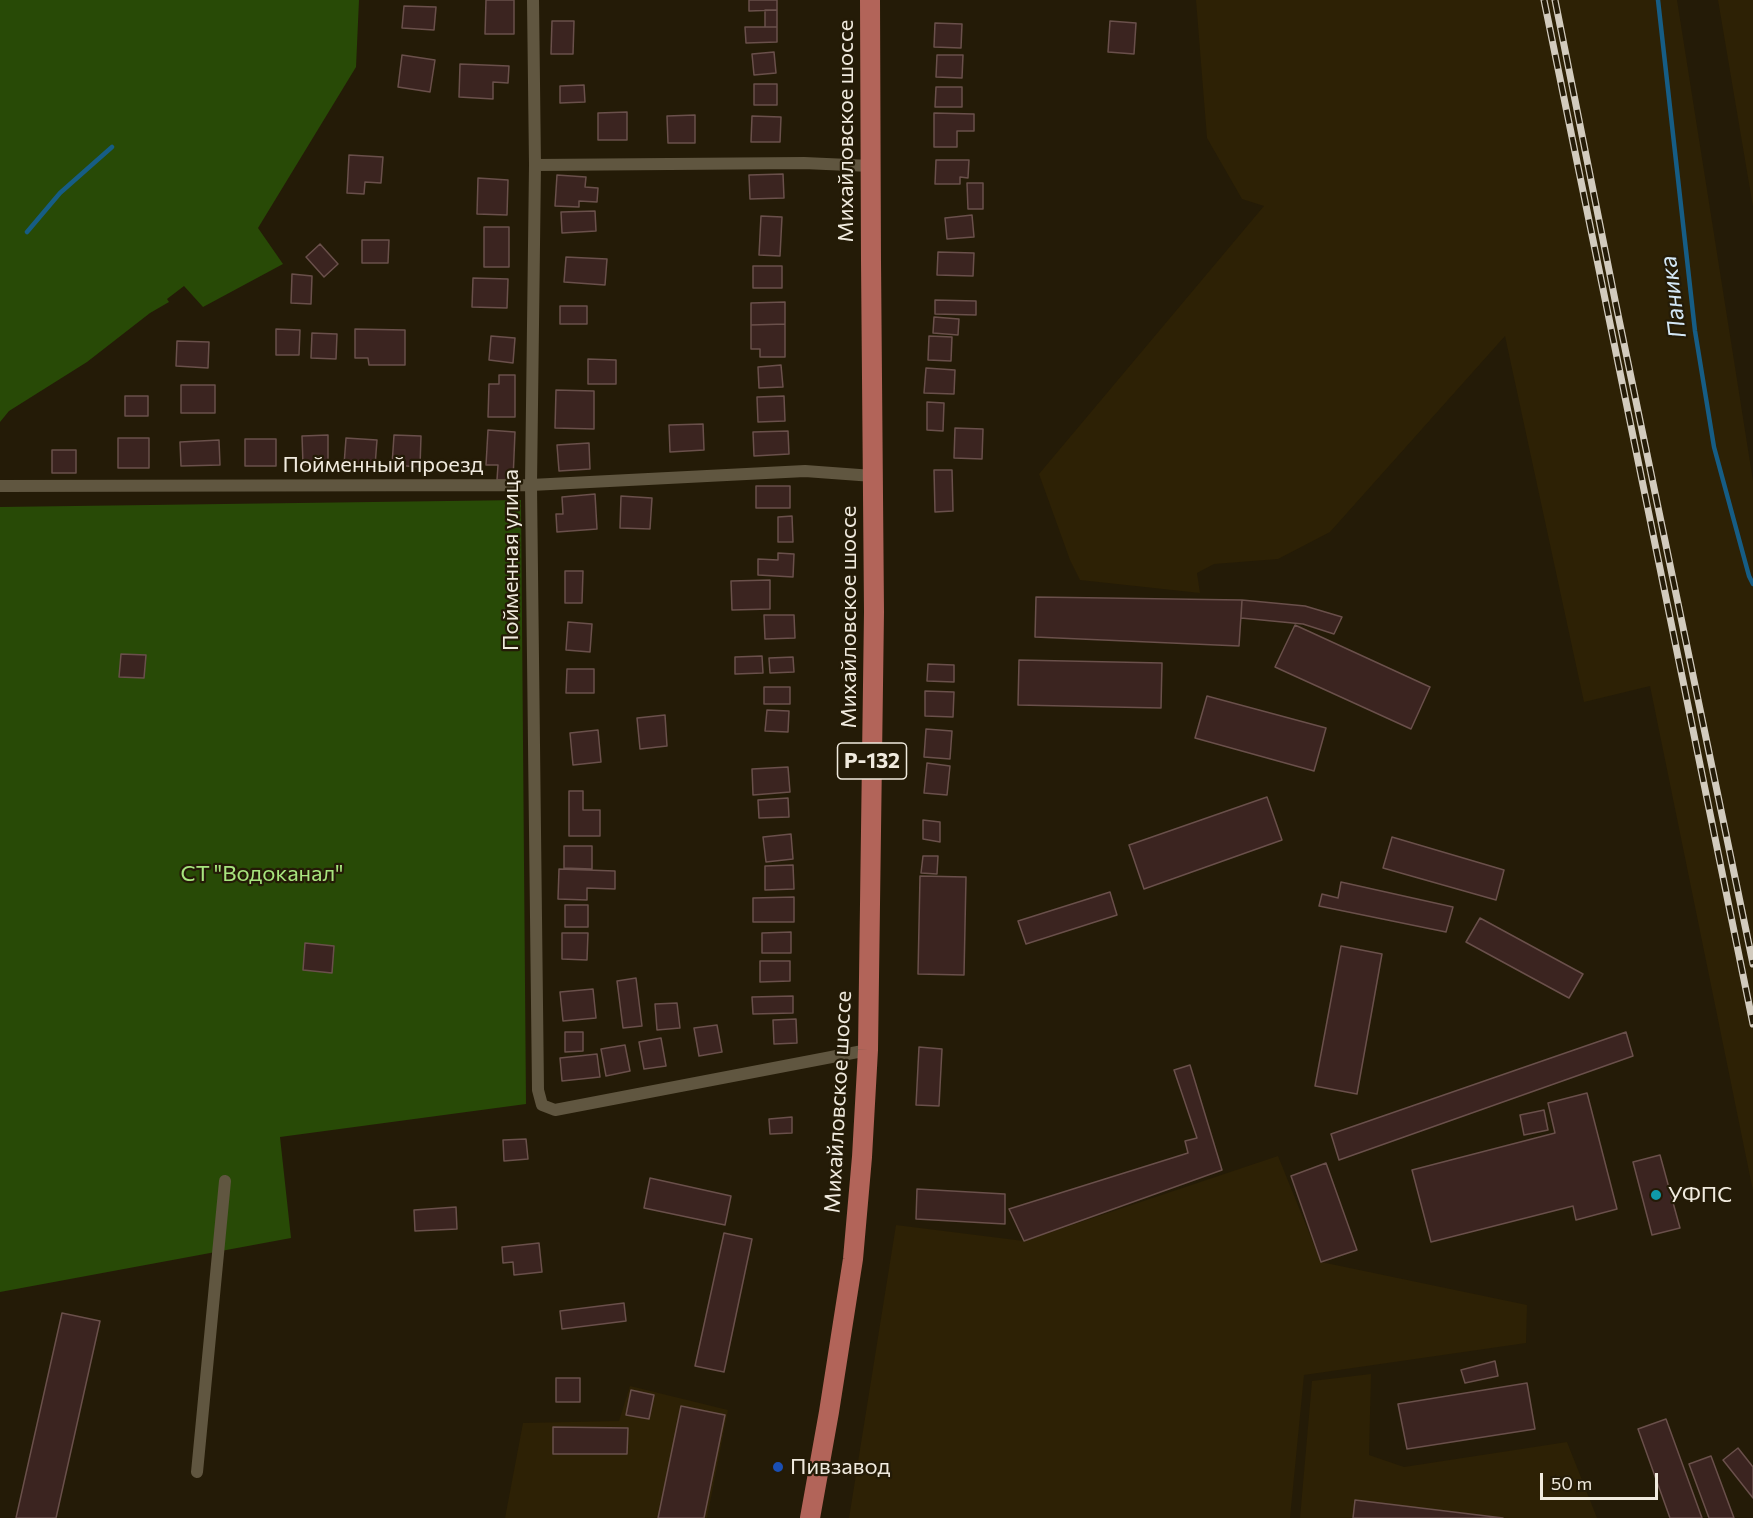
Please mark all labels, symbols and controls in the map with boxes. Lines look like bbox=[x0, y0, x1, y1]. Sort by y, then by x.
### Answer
street label: Михайловское шоссе bbox=[833, 20, 859, 242]
water label: Паника bbox=[1654, 254, 1692, 340]
street label: Пойменный проезд bbox=[283, 452, 483, 478]
street label: Пойменная улица bbox=[498, 469, 524, 651]
street label: Михайловское шоссе bbox=[836, 506, 862, 728]
road number: Р-132 bbox=[838, 743, 906, 779]
park label: СТ "Водоканал" bbox=[181, 861, 343, 887]
street label: Михайловское шоссе bbox=[819, 990, 857, 1214]
place label: УФПС bbox=[1668, 1182, 1732, 1208]
marker: УФПС bbox=[1649, 1188, 1663, 1202]
place label: Пивзавод bbox=[790, 1454, 890, 1480]
marker: Пивзавод bbox=[771, 1460, 785, 1474]
scale bar bbox=[1543, 1461, 1662, 1499]
text: 50 m bbox=[1551, 1472, 1592, 1494]

